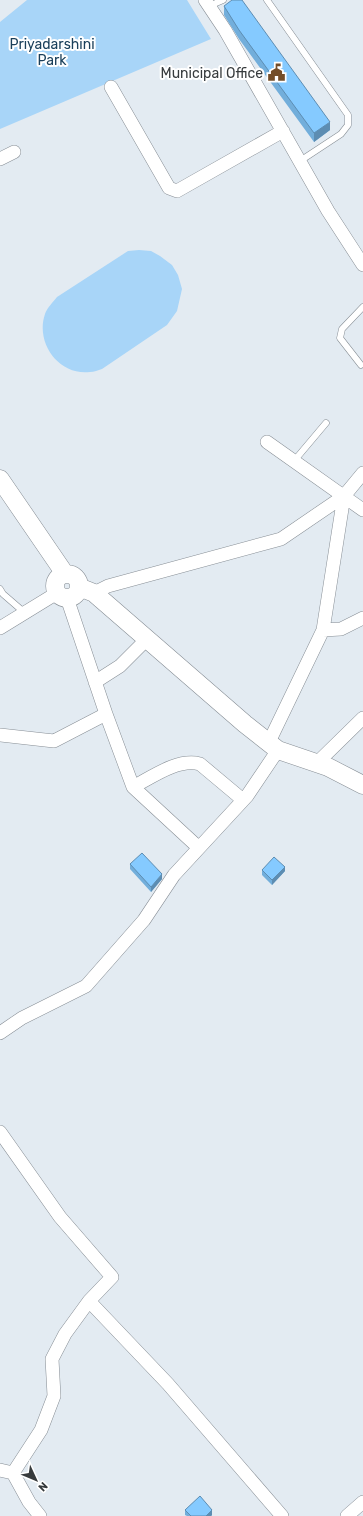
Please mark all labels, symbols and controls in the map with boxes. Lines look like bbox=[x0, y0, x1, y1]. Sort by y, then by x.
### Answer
park label: Priyadarshini Park bbox=[9, 36, 95, 69]
public building icon: Municipal Office bbox=[266, 63, 286, 83]
place label: Municipal Office bbox=[161, 65, 263, 82]
north arrow bbox=[16, 1460, 56, 1500]
text: N bbox=[35, 1479, 50, 1494]

